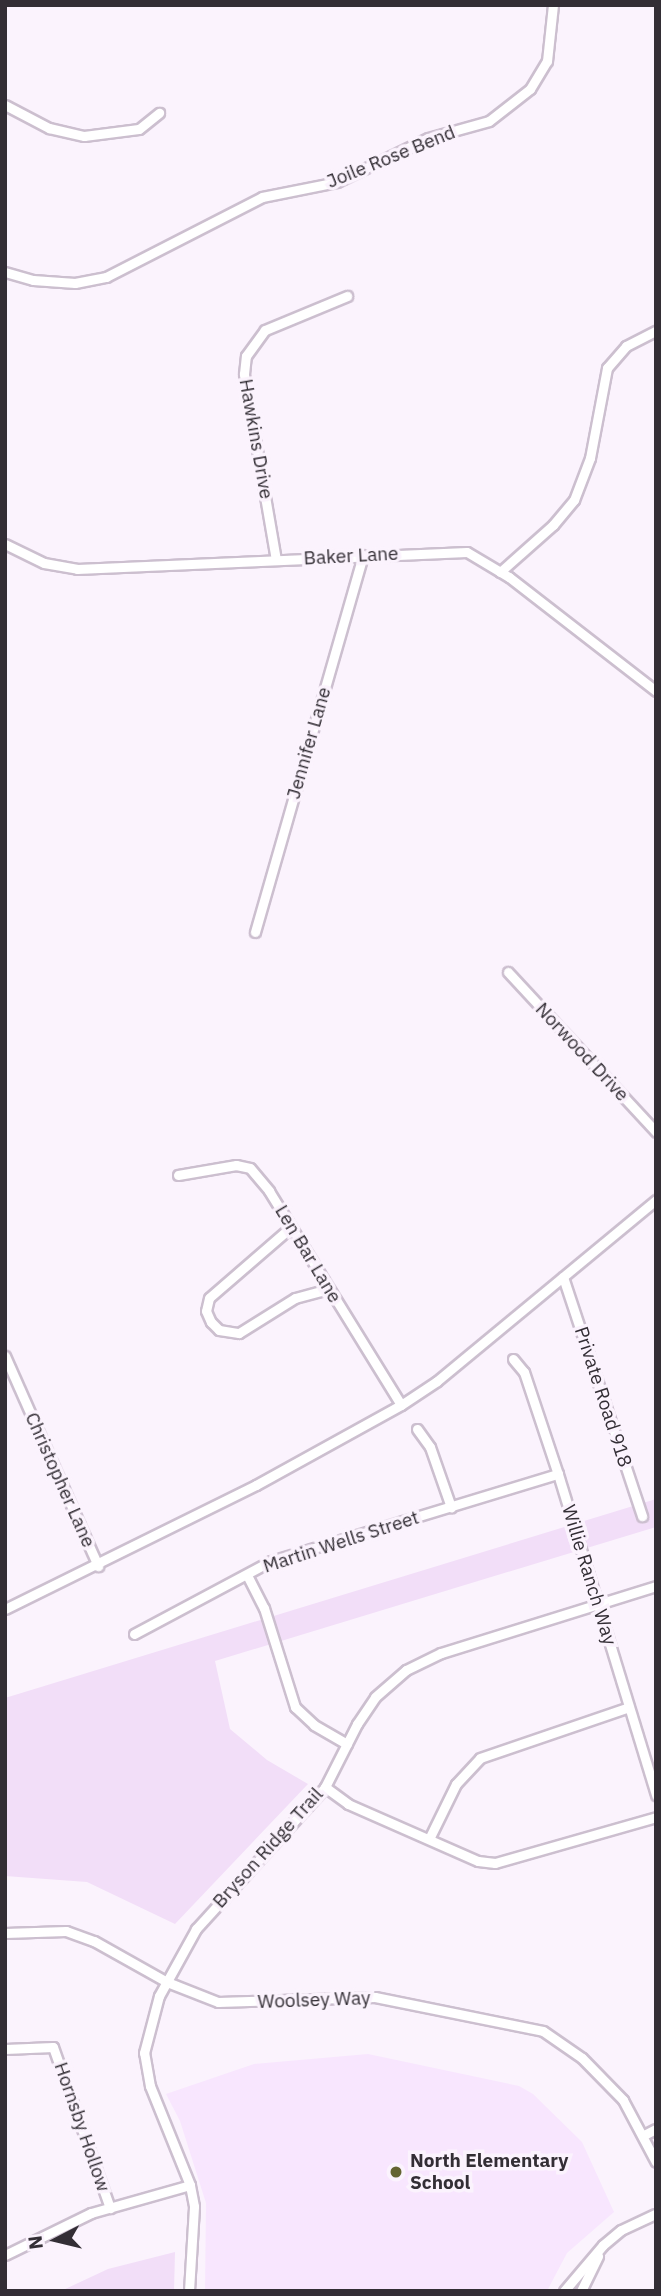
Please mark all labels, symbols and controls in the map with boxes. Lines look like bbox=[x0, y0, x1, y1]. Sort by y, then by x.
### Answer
street label: Joile Rose Bend bbox=[323, 121, 459, 193]
street label: Hawkins Drive bbox=[234, 377, 278, 501]
street label: Baker Lane bbox=[303, 542, 399, 570]
street label: Jennifer Lane bbox=[282, 684, 336, 802]
street label: Norwood Drive bbox=[531, 998, 633, 1106]
street label: Len Bar Lane bbox=[270, 1201, 346, 1307]
street label: Private Road 918 bbox=[570, 1324, 636, 1470]
street label: Christopher Lane bbox=[20, 1409, 100, 1551]
street label: Willie Ranch Way bbox=[557, 1502, 621, 1648]
street label: Martin Wells Street bbox=[260, 1506, 422, 1578]
street label: Bryson Ridge Trail bbox=[208, 1783, 328, 1913]
street label: Woolsey Way bbox=[257, 1987, 371, 2013]
street label: Hornsby Hollow bbox=[49, 2059, 115, 2195]
place label: North Elementary School bbox=[410, 2150, 568, 2194]
marker: North Elementary School bbox=[388, 2164, 404, 2180]
north arrow bbox=[21, 2205, 91, 2275]
text: N bbox=[22, 2234, 48, 2251]

